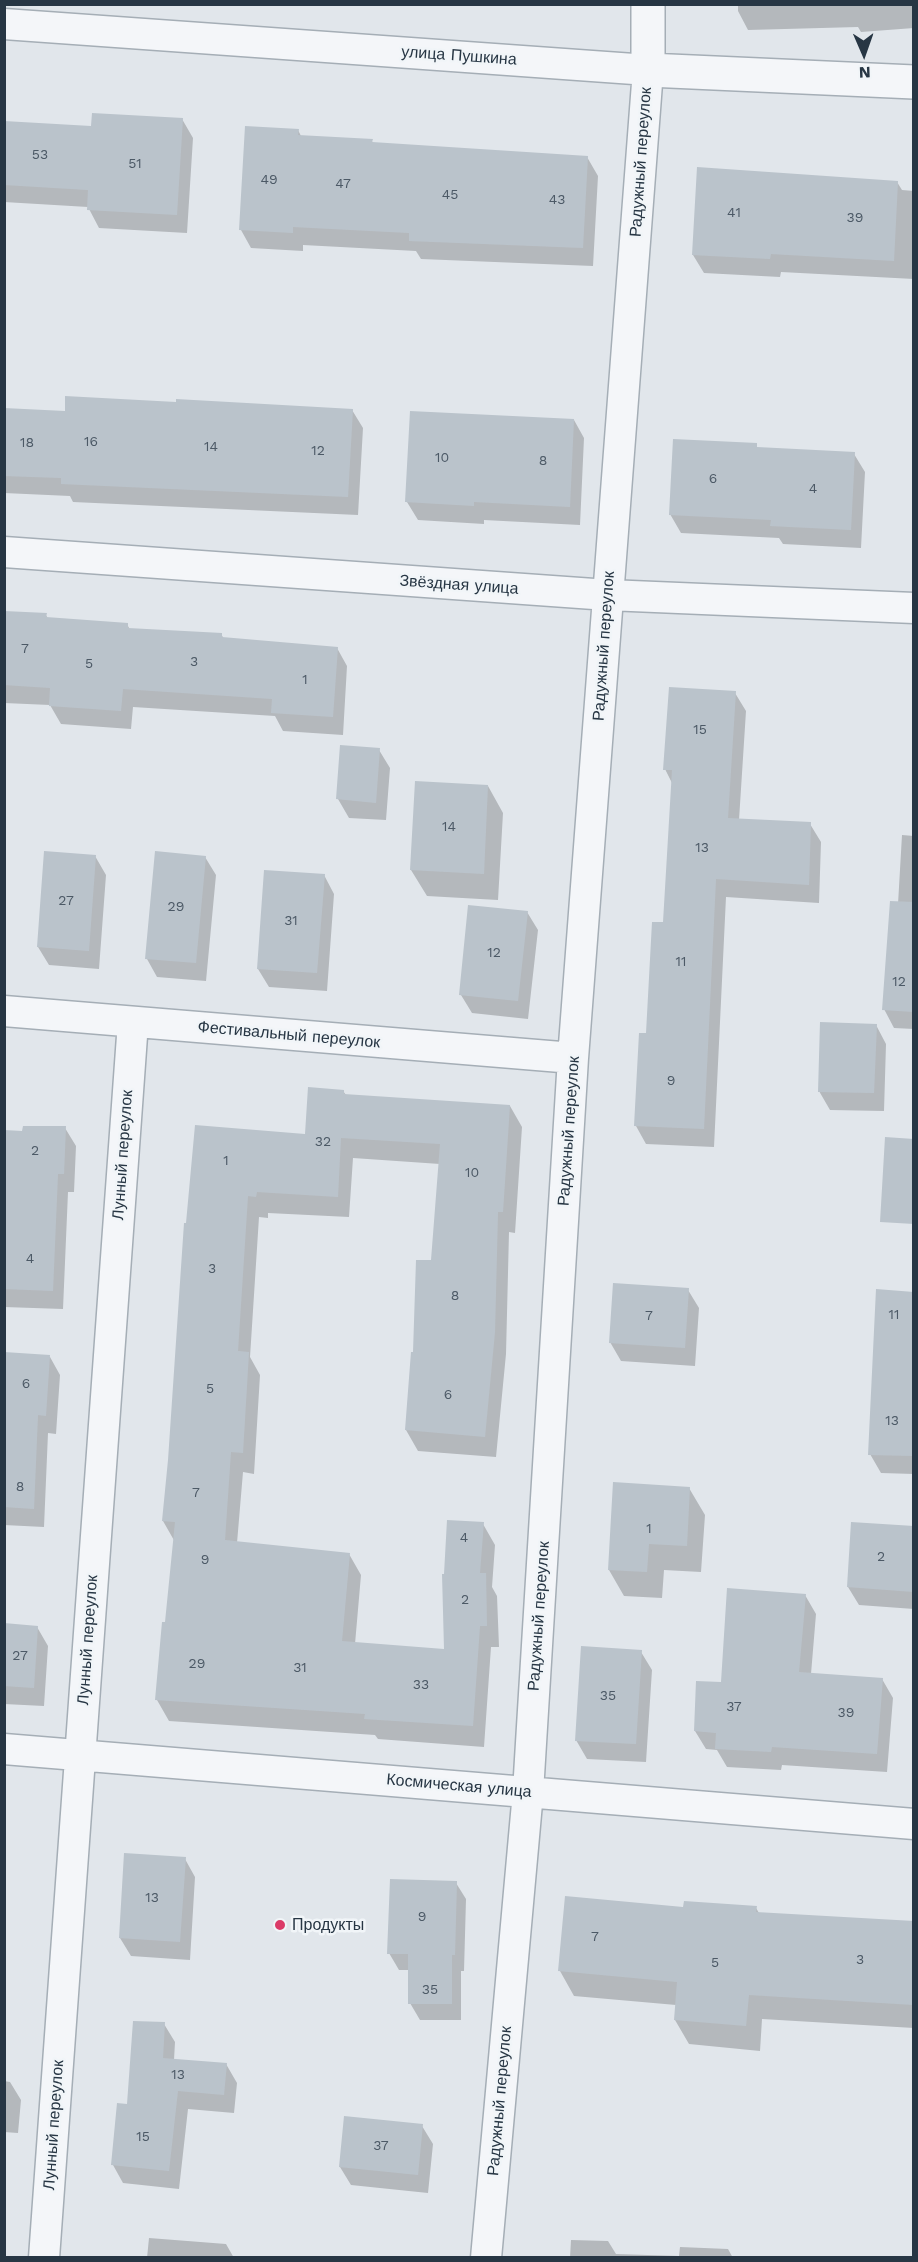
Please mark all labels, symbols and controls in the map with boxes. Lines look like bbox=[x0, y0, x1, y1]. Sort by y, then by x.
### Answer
north arrow bbox=[834, 24, 894, 84]
street label: улица Пушкина bbox=[401, 42, 517, 70]
text: N bbox=[858, 63, 871, 82]
street label: Радужный переулок bbox=[626, 86, 656, 238]
house number: 53 bbox=[32, 147, 48, 163]
house number: 51 bbox=[128, 156, 142, 172]
house number: 49 bbox=[260, 172, 278, 188]
house number: 47 bbox=[335, 176, 351, 192]
house number: 45 bbox=[442, 187, 458, 203]
house number: 43 bbox=[549, 192, 565, 208]
house number: 41 bbox=[727, 205, 741, 221]
house number: 39 bbox=[847, 210, 863, 226]
house number: 16 bbox=[84, 434, 98, 450]
house number: 18 bbox=[20, 435, 34, 451]
house number: 14 bbox=[204, 439, 218, 455]
house number: 12 bbox=[311, 443, 325, 459]
house number: 10 bbox=[435, 450, 449, 466]
house number: 8 bbox=[539, 453, 547, 469]
house number: 6 bbox=[709, 471, 717, 487]
house number: 4 bbox=[809, 481, 817, 497]
street label: Радужный переулок bbox=[589, 570, 619, 722]
street label: Звёздная улица bbox=[399, 571, 519, 599]
house number: 7 bbox=[21, 641, 29, 657]
house number: 3 bbox=[190, 654, 198, 670]
house number: 5 bbox=[85, 656, 93, 672]
house number: 1 bbox=[302, 672, 308, 688]
house number: 15 bbox=[693, 722, 707, 738]
house number: 14 bbox=[442, 819, 456, 835]
house number: 13 bbox=[695, 840, 709, 856]
house number: 27 bbox=[58, 893, 74, 909]
house number: 29 bbox=[168, 899, 184, 915]
house number: 31 bbox=[284, 913, 298, 929]
house number: 12 bbox=[487, 945, 501, 961]
house number: 11 bbox=[676, 954, 686, 970]
house number: 12 bbox=[892, 974, 906, 990]
street label: Фестивальный переулок bbox=[197, 1017, 381, 1053]
street label: Радужный переулок bbox=[554, 1055, 584, 1207]
house number: 9 bbox=[667, 1073, 675, 1089]
street label: Лунный переулок bbox=[109, 1089, 137, 1221]
house number: 32 bbox=[315, 1134, 331, 1150]
house number: 2 bbox=[31, 1143, 39, 1159]
house number: 1 bbox=[223, 1153, 229, 1169]
house number: 10 bbox=[465, 1165, 479, 1181]
house number: 4 bbox=[26, 1251, 34, 1267]
house number: 3 bbox=[208, 1261, 216, 1277]
house number: 8 bbox=[451, 1288, 459, 1304]
house number: 11 bbox=[889, 1307, 899, 1323]
house number: 7 bbox=[645, 1308, 653, 1324]
house number: 6 bbox=[22, 1376, 30, 1392]
house number: 5 bbox=[206, 1381, 214, 1397]
house number: 6 bbox=[444, 1387, 452, 1403]
house number: 13 bbox=[885, 1413, 899, 1429]
house number: 8 bbox=[16, 1479, 24, 1495]
house number: 7 bbox=[192, 1485, 200, 1501]
house number: 1 bbox=[646, 1521, 652, 1537]
house number: 4 bbox=[460, 1530, 468, 1546]
street label: Радужный переулок bbox=[524, 1540, 554, 1692]
house number: 2 bbox=[877, 1549, 885, 1565]
house number: 9 bbox=[201, 1552, 209, 1568]
street label: Лунный переулок bbox=[74, 1574, 102, 1706]
house number: 2 bbox=[461, 1592, 469, 1608]
house number: 27 bbox=[12, 1648, 28, 1664]
house number: 29 bbox=[189, 1656, 205, 1672]
house number: 31 bbox=[293, 1660, 307, 1676]
house number: 33 bbox=[413, 1677, 429, 1693]
house number: 35 bbox=[600, 1688, 616, 1704]
house number: 37 bbox=[726, 1699, 742, 1715]
house number: 39 bbox=[838, 1705, 854, 1721]
street label: Космическая улица bbox=[386, 1770, 532, 1802]
house number: 13 bbox=[145, 1890, 159, 1906]
house number: 9 bbox=[418, 1909, 426, 1925]
place label: Продукты bbox=[292, 1915, 364, 1935]
marker: Продукты bbox=[273, 1918, 287, 1932]
house number: 7 bbox=[591, 1929, 599, 1945]
house number: 3 bbox=[856, 1952, 864, 1968]
house number: 5 bbox=[711, 1955, 719, 1971]
house number: 35 bbox=[422, 1982, 438, 1998]
street label: Радужный переулок bbox=[484, 2025, 516, 2177]
street label: Лунный переулок bbox=[40, 2059, 68, 2191]
house number: 13 bbox=[171, 2067, 185, 2083]
house number: 15 bbox=[136, 2129, 150, 2145]
house number: 37 bbox=[373, 2138, 389, 2154]

